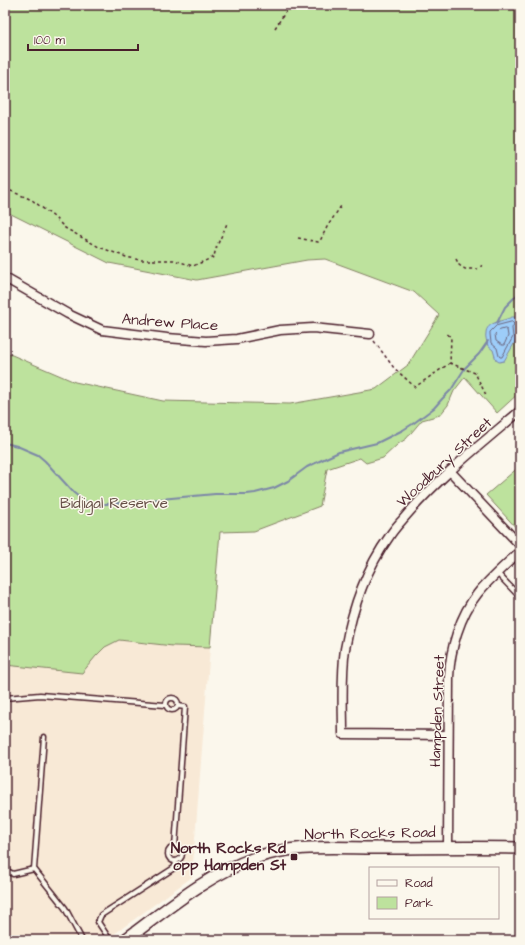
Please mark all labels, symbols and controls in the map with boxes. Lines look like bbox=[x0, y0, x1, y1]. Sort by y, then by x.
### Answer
scale bar bbox=[28, 26, 138, 52]
text: 100 m bbox=[34, 32, 65, 49]
street label: Andrew Place bbox=[121, 309, 219, 336]
street label: Woodbury Street bbox=[392, 413, 497, 513]
park label: Bidjigal Reserve bbox=[60, 493, 168, 515]
street label: Hampden Street bbox=[425, 655, 450, 768]
street label: North Rocks Road bbox=[304, 822, 436, 845]
place label: North Rocks Rd opp Hampden St bbox=[171, 838, 287, 876]
marker: North Rocks Rd opp Hampden St bbox=[289, 852, 299, 862]
legend bbox=[369, 867, 499, 919]
text: Road bbox=[405, 875, 433, 892]
text: Park bbox=[405, 895, 433, 912]

